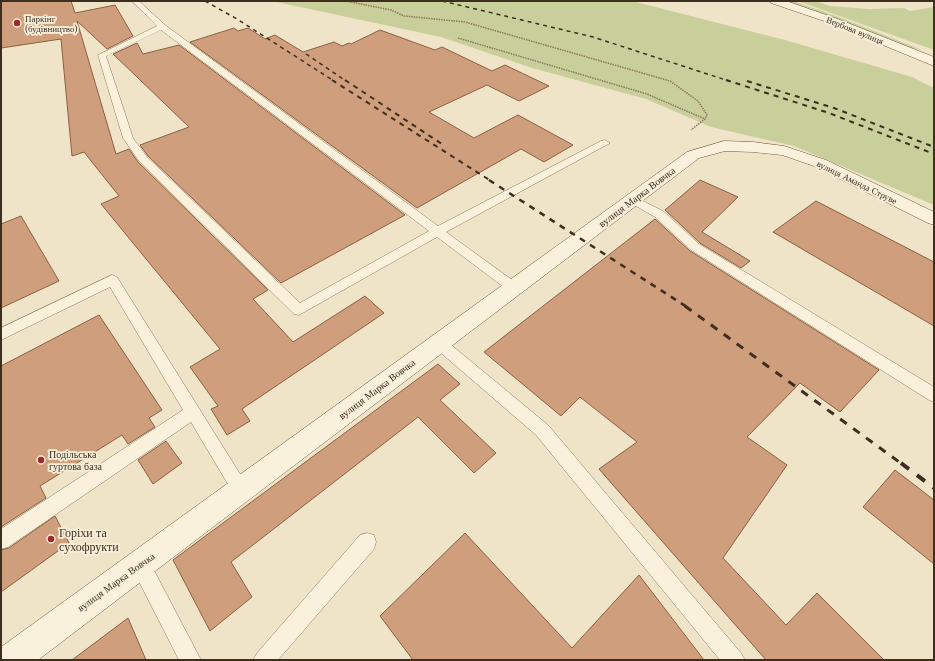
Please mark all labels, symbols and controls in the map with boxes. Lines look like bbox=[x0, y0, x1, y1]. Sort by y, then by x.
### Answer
place label: Паркінг (будівництво) bbox=[25, 13, 78, 34]
street label: Вербова вулиця bbox=[825, 14, 885, 46]
marker: Паркінг (будівництво) bbox=[12, 18, 22, 28]
street label: вулиця Аманда Струве bbox=[815, 158, 899, 206]
street label: вулиця Марка Вовчка bbox=[596, 164, 678, 230]
street label: вулиця Марка Вовчка bbox=[336, 356, 418, 422]
place label: Подільська гуртова база bbox=[49, 448, 103, 473]
marker: Подільська гуртова база bbox=[36, 455, 46, 465]
place label: Горіхи та сухофрукти bbox=[59, 525, 119, 554]
marker: Горіхи та сухофрукти bbox=[46, 534, 56, 544]
street label: вулиця Марка Вовчка bbox=[75, 549, 158, 614]

